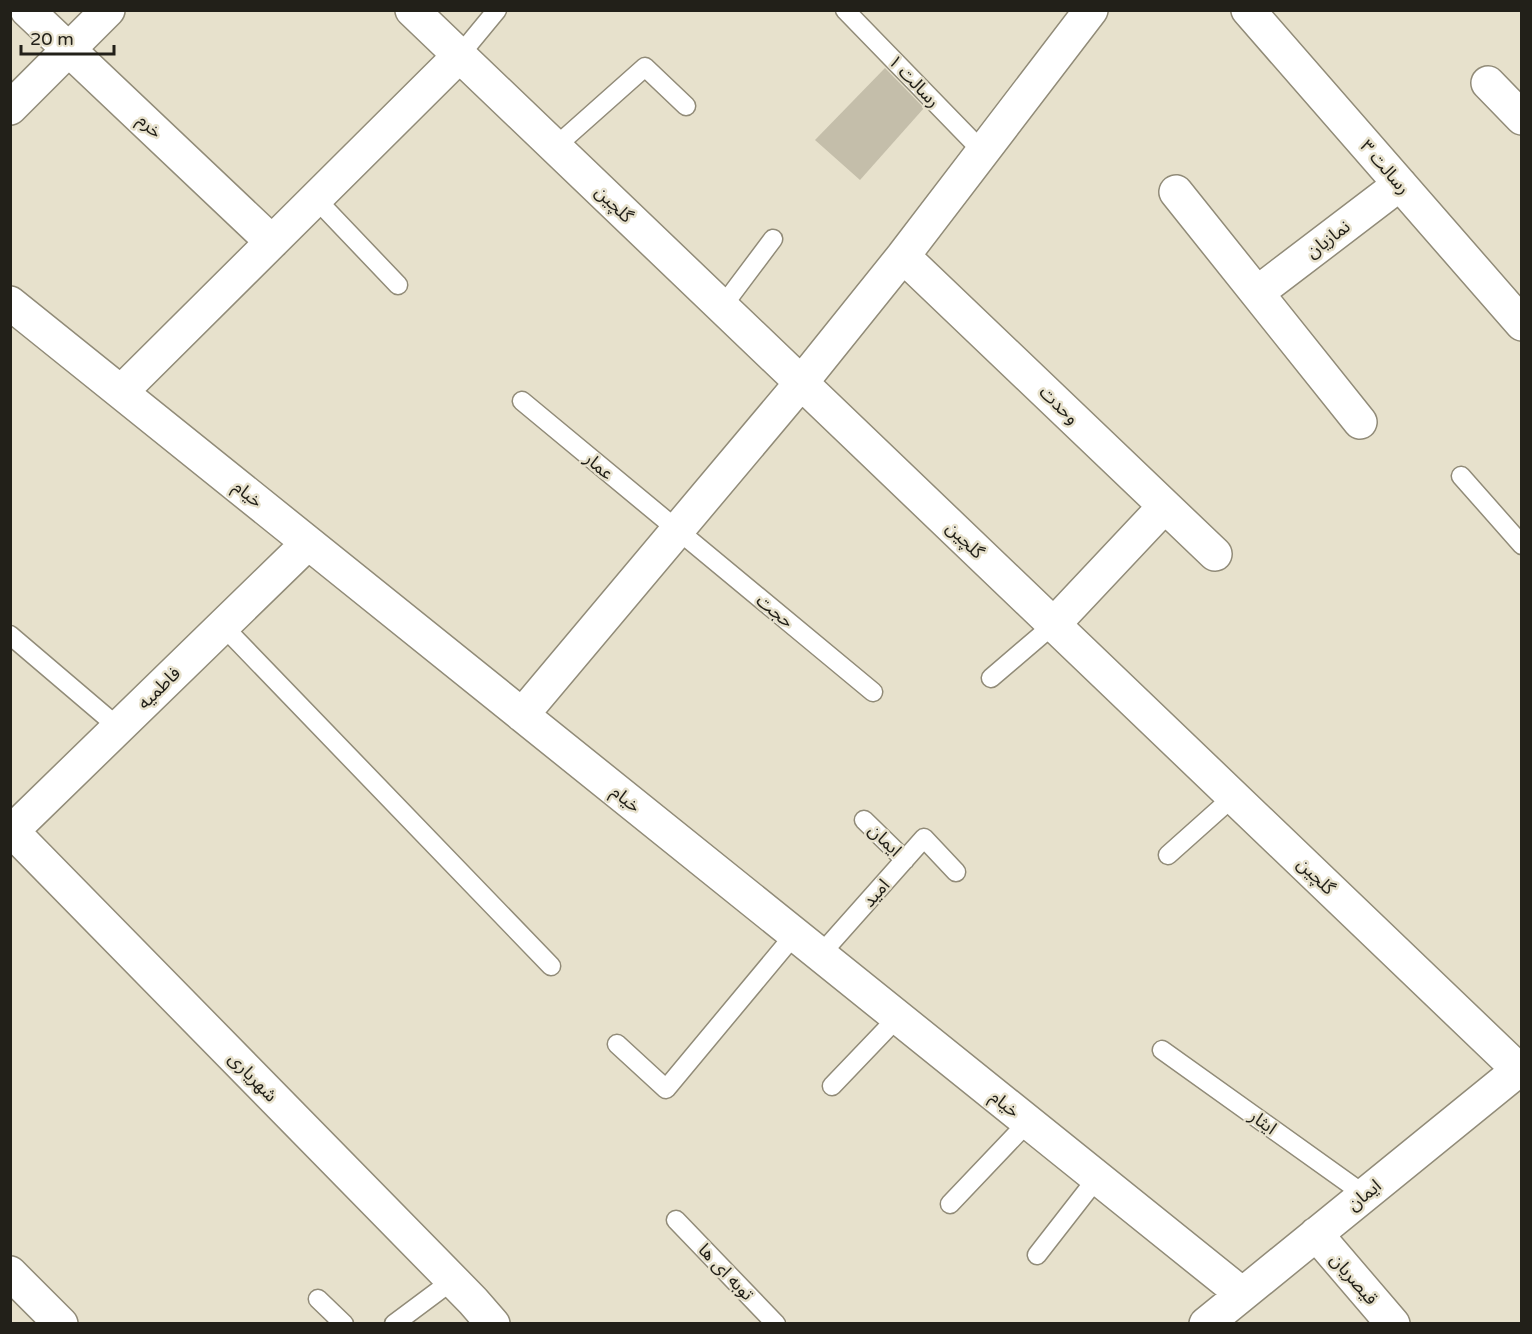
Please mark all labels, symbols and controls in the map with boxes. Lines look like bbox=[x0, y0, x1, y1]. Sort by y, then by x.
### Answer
scale bar bbox=[21, 18, 114, 56]
text: 20 m bbox=[30, 28, 74, 50]
street label: رسالت ۱ bbox=[884, 50, 944, 112]
street label: خرم bbox=[131, 109, 167, 145]
street label: رسالت ۳ bbox=[1355, 135, 1415, 199]
street label: گلچین bbox=[590, 181, 638, 228]
street label: نمازیان bbox=[1302, 215, 1354, 263]
street label: وحدت bbox=[1035, 381, 1083, 429]
street label: عمار bbox=[579, 447, 618, 484]
street label: خیام bbox=[227, 476, 267, 515]
street label: گلچین bbox=[941, 517, 989, 564]
street label: حجت bbox=[752, 589, 798, 633]
street label: فاطمیه bbox=[133, 662, 185, 714]
street label: خیام bbox=[605, 781, 645, 820]
street label: ایمان bbox=[864, 819, 906, 861]
street label: گلچین bbox=[1292, 853, 1340, 900]
street label: امید bbox=[858, 874, 894, 912]
street label: شهریاری bbox=[224, 1048, 282, 1106]
street label: خیام bbox=[984, 1086, 1024, 1125]
street label: ایثار bbox=[1244, 1104, 1281, 1139]
street label: ایمان bbox=[1342, 1175, 1386, 1215]
street label: توبه ای ها bbox=[694, 1239, 758, 1305]
street label: قیصریان bbox=[1326, 1249, 1382, 1309]

